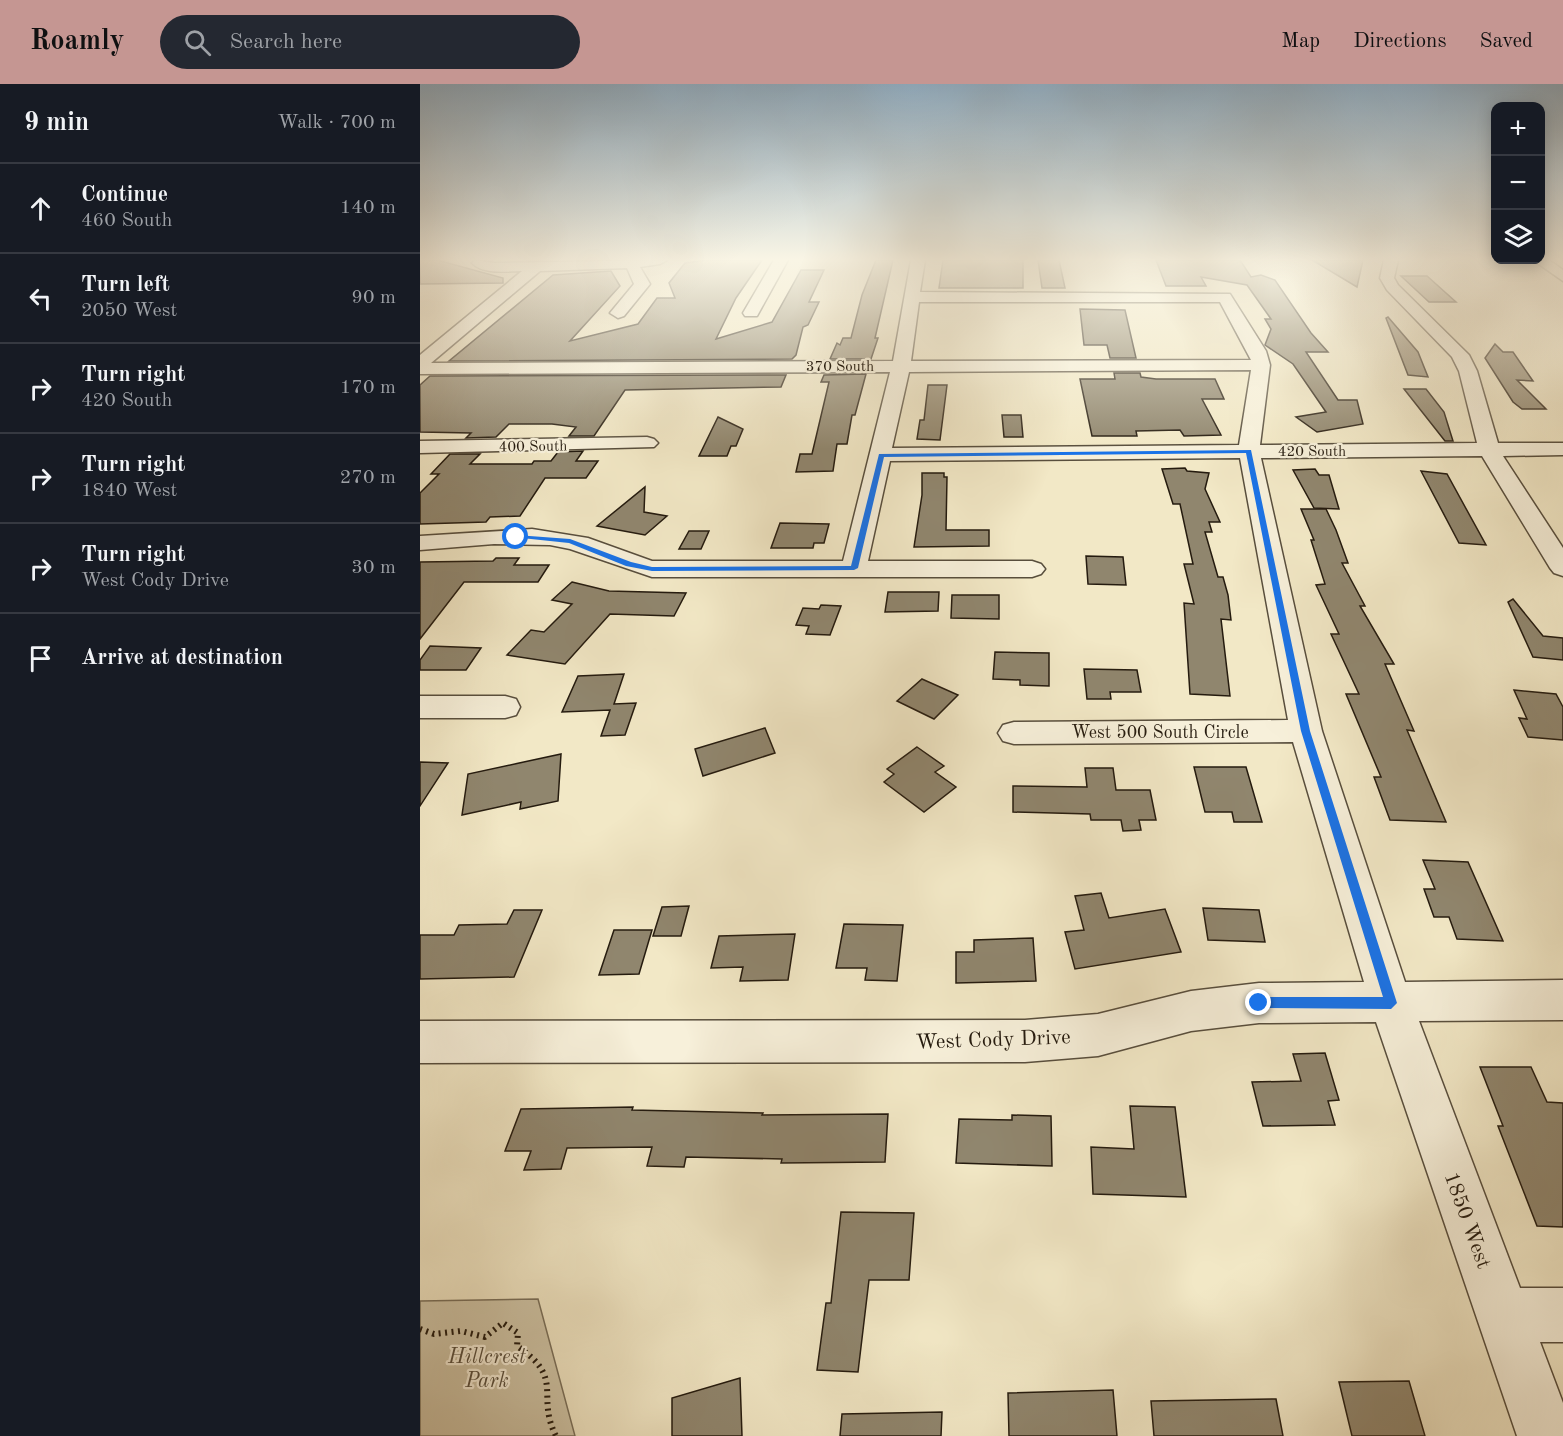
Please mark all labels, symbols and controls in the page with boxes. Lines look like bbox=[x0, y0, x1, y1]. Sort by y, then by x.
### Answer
search box bbox=[160, 15, 580, 69]
icon: search bbox=[181, 26, 214, 59]
text: Roamly bbox=[30, 28, 124, 56]
text: Search here bbox=[229, 31, 342, 53]
text: Map bbox=[1281, 31, 1320, 52]
text: Directions bbox=[1353, 31, 1447, 52]
text: Saved bbox=[1480, 31, 1533, 52]
map controls bbox=[1491, 102, 1545, 264]
button: + bbox=[1491, 102, 1545, 156]
text: 9 min bbox=[24, 110, 89, 136]
text: Walk · 700 m bbox=[277, 113, 396, 133]
button: − bbox=[1491, 156, 1545, 210]
text: Continue bbox=[81, 184, 168, 206]
icon: ahead bbox=[24, 192, 57, 225]
text: 140 m bbox=[340, 198, 396, 218]
button: layers bbox=[1491, 210, 1545, 264]
text: 460 South bbox=[81, 211, 172, 231]
text: Turn left bbox=[81, 274, 170, 296]
icon: left bbox=[24, 282, 57, 315]
text: 90 m bbox=[351, 288, 396, 308]
text: 2050 West bbox=[81, 301, 177, 321]
street label: 370 South bbox=[806, 360, 874, 375]
text: Turn right bbox=[81, 364, 185, 386]
icon: right bbox=[24, 372, 57, 405]
text: 170 m bbox=[340, 378, 396, 398]
text: 420 South bbox=[81, 391, 172, 411]
street label: 400 South bbox=[499, 439, 567, 456]
street label: 420 South bbox=[1278, 445, 1346, 460]
text: Turn right bbox=[81, 454, 185, 476]
icon: right bbox=[24, 462, 57, 495]
text: 270 m bbox=[340, 468, 396, 488]
text: 1840 West bbox=[81, 481, 177, 501]
route start bbox=[502, 523, 528, 549]
text: Turn right bbox=[81, 544, 185, 566]
icon: right bbox=[24, 552, 57, 585]
text: 30 m bbox=[351, 558, 396, 578]
text: West Cody Drive bbox=[81, 571, 229, 591]
icon: arrive bbox=[24, 642, 57, 675]
text: Arrive at destination bbox=[81, 647, 283, 669]
street label: West 500 South Circle bbox=[1071, 724, 1249, 742]
route end bbox=[1245, 989, 1271, 1015]
street label: West Cody Drive bbox=[915, 1027, 1071, 1054]
street label: 1850 West bbox=[1439, 1169, 1494, 1272]
park label: Hillcrest Park bbox=[447, 1347, 526, 1392]

